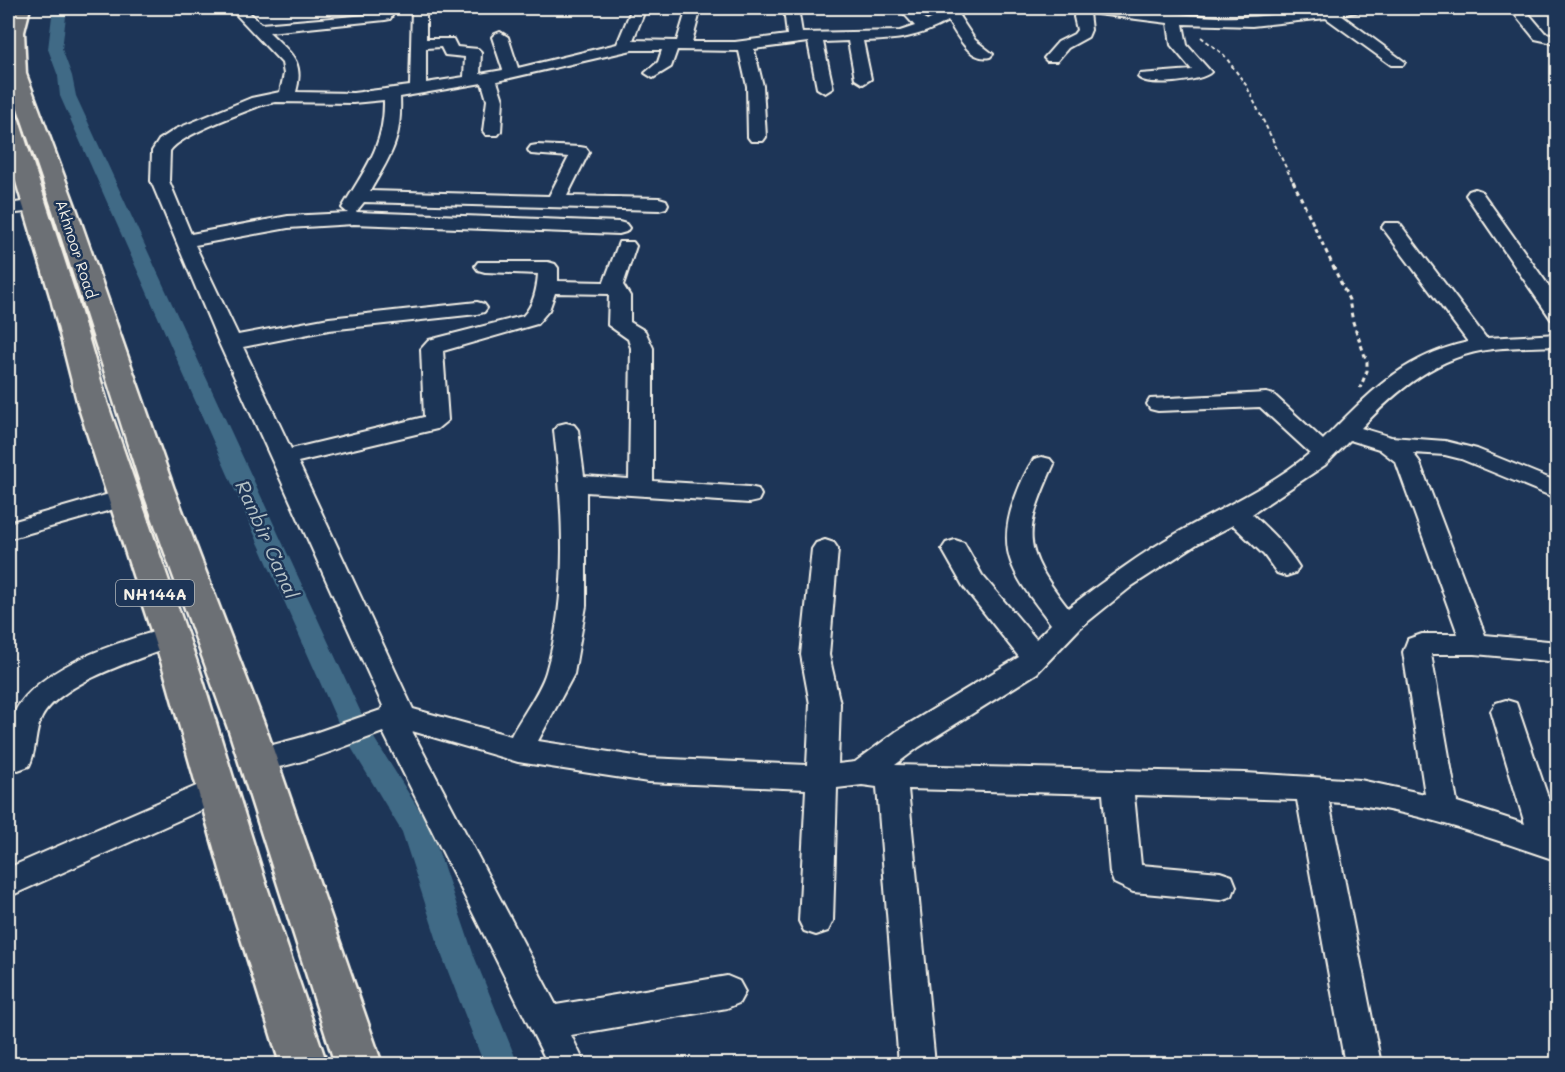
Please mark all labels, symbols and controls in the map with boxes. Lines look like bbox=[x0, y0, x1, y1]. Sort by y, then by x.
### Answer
street label: Akhnoor Road bbox=[52, 197, 102, 301]
water label: Ranbir Canal bbox=[230, 476, 306, 602]
road number: NH144A bbox=[116, 580, 194, 606]

